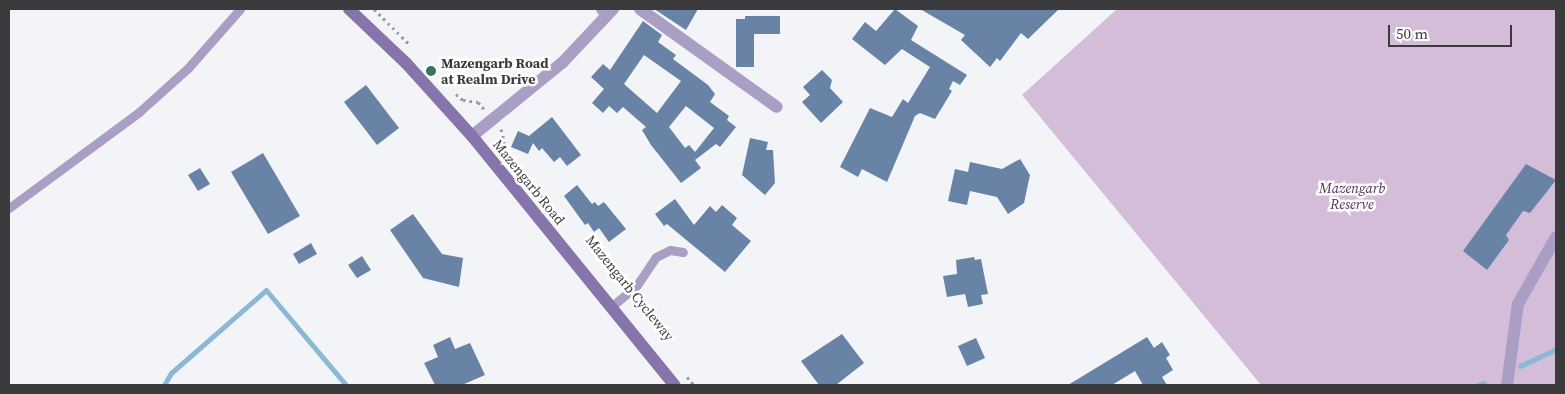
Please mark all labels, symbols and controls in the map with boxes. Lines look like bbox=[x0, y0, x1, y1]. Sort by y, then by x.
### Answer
scale bar bbox=[1390, 15, 1514, 47]
text: 50 m bbox=[1396, 23, 1428, 44]
place label: Mazengarb Road at Realm Drive bbox=[441, 55, 548, 88]
marker: Mazengarb Road at Realm Drive bbox=[425, 65, 437, 77]
street label: Mazengarb Road bbox=[490, 136, 568, 228]
park label: Mazengarb Reserve bbox=[1319, 180, 1385, 212]
street label: Mazengarb Cycleway bbox=[582, 232, 678, 344]

